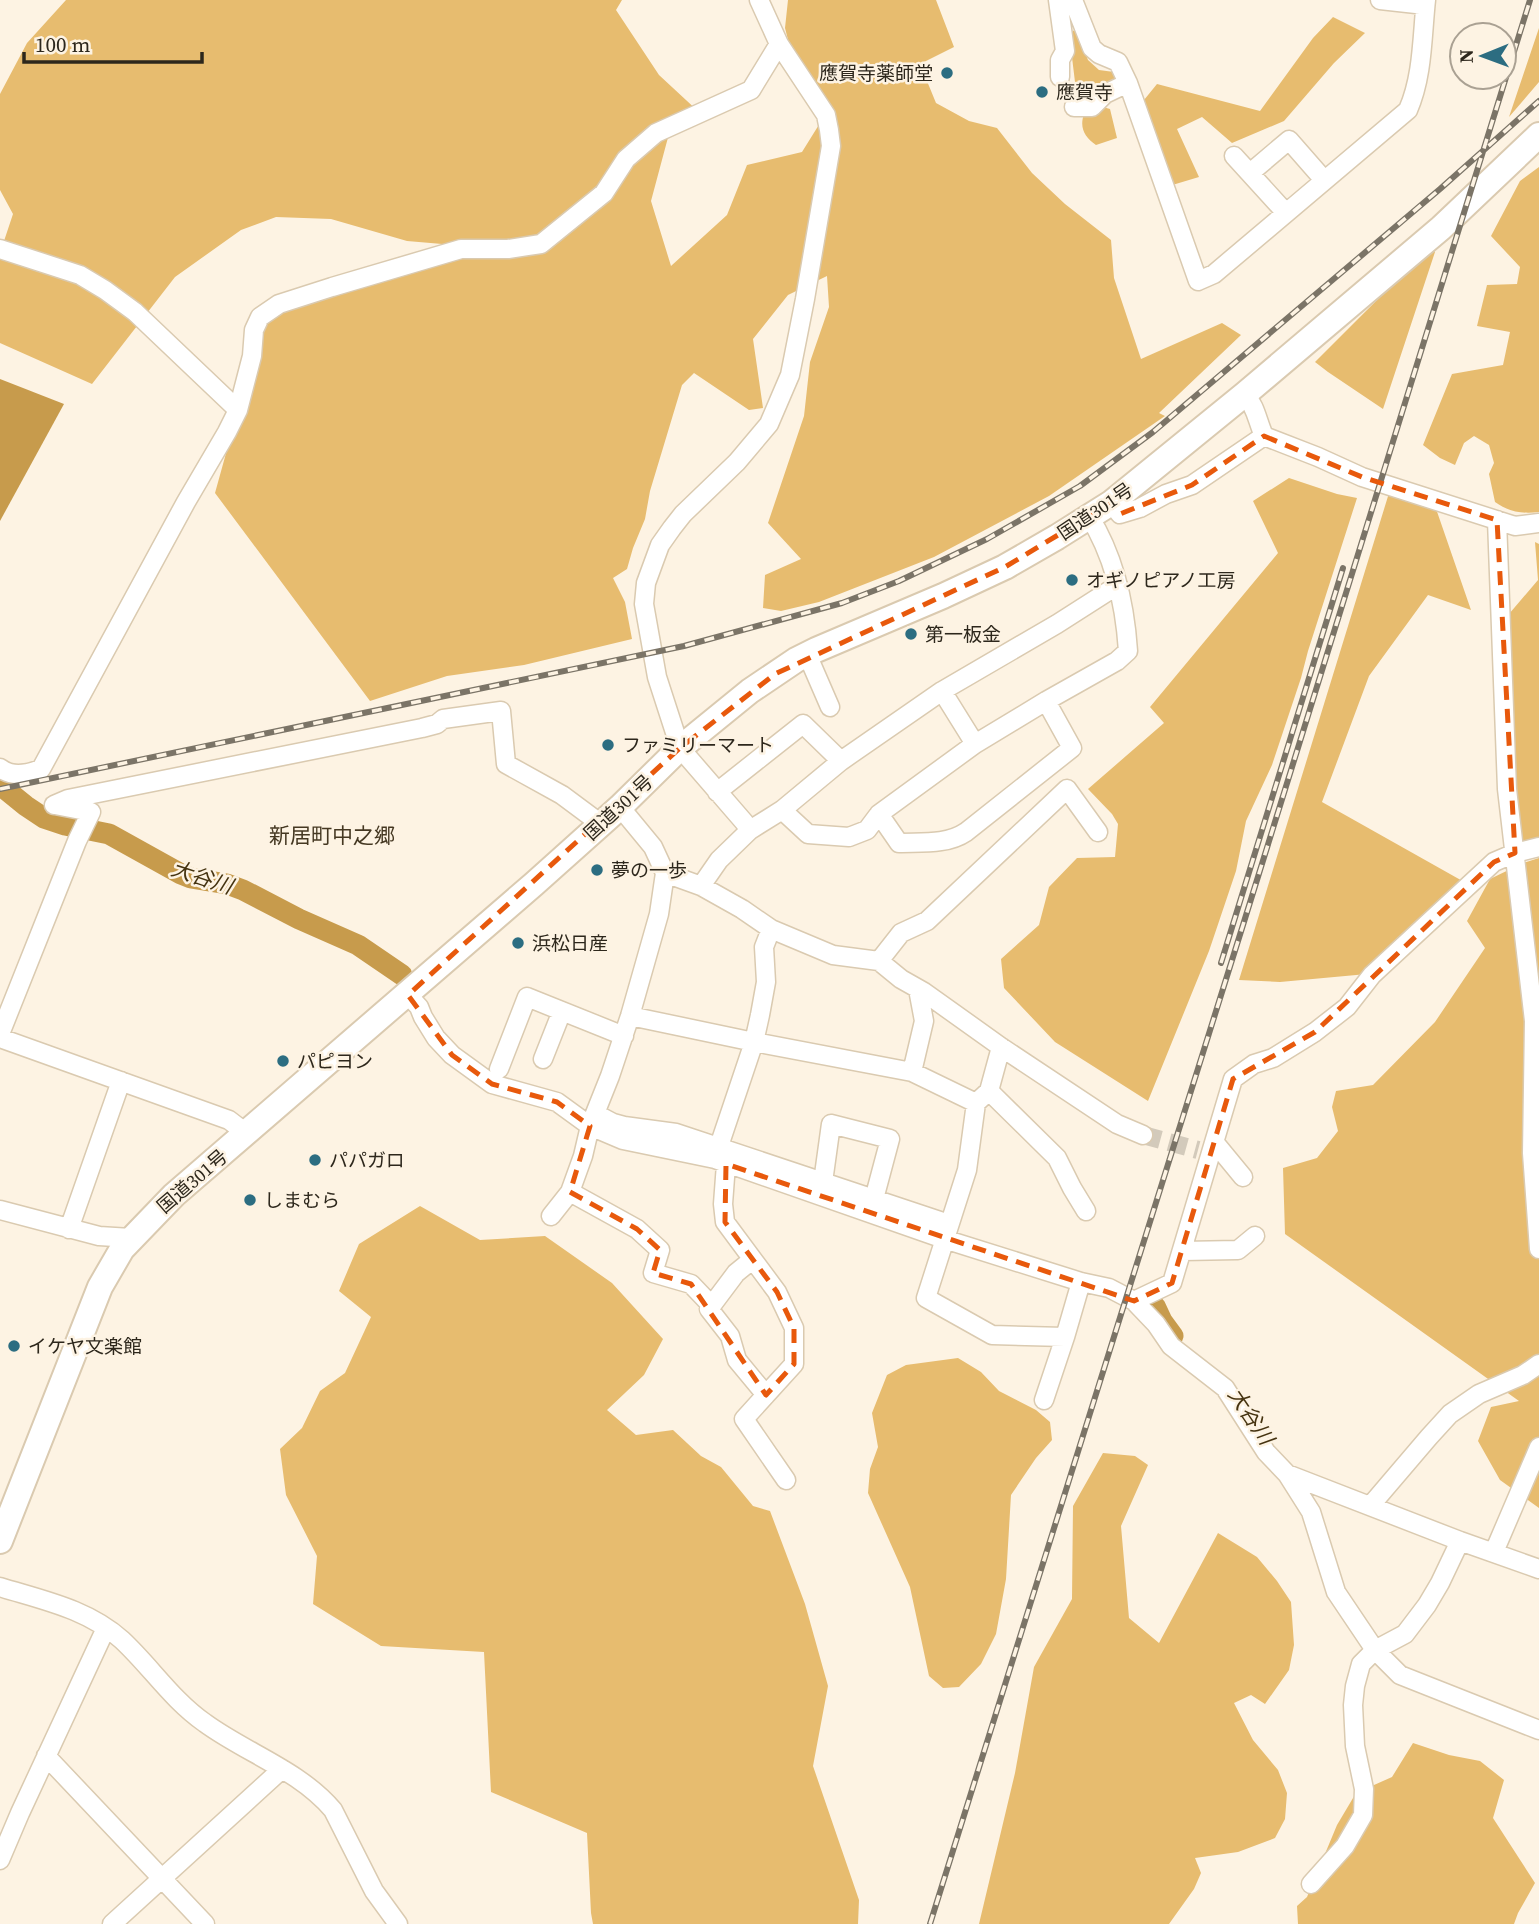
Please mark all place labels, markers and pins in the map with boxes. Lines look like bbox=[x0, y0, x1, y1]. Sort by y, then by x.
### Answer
place label: 應賀寺薬師堂 bbox=[819, 60, 933, 86]
marker: 應賀寺薬師堂 bbox=[939, 65, 955, 81]
place label: 應賀寺 bbox=[1056, 79, 1113, 105]
marker: 應賀寺 bbox=[1034, 84, 1050, 100]
place label: オギノピアノ工房 bbox=[1086, 567, 1236, 593]
marker: オギノピアノ工房 bbox=[1064, 572, 1080, 588]
place label: 第一板金 bbox=[925, 621, 1001, 647]
marker: 第一板金 bbox=[903, 626, 919, 642]
place label: ファミリーマート bbox=[622, 732, 774, 758]
marker: ファミリーマート bbox=[600, 737, 616, 753]
place label: 夢の一歩 bbox=[611, 857, 687, 883]
marker: 夢の一歩 bbox=[589, 862, 605, 878]
place label: 浜松日産 bbox=[532, 930, 608, 956]
marker: 浜松日産 bbox=[510, 935, 526, 951]
place label: パピヨン bbox=[297, 1048, 373, 1074]
marker: パピヨン bbox=[275, 1053, 291, 1069]
place label: パパガロ bbox=[329, 1147, 405, 1173]
marker: パパガロ bbox=[307, 1152, 323, 1168]
place label: しまむら bbox=[264, 1187, 340, 1213]
marker: しまむら bbox=[242, 1192, 258, 1208]
place label: イケヤ文楽館 bbox=[28, 1333, 142, 1359]
marker: イケヤ文楽館 bbox=[6, 1338, 22, 1354]

